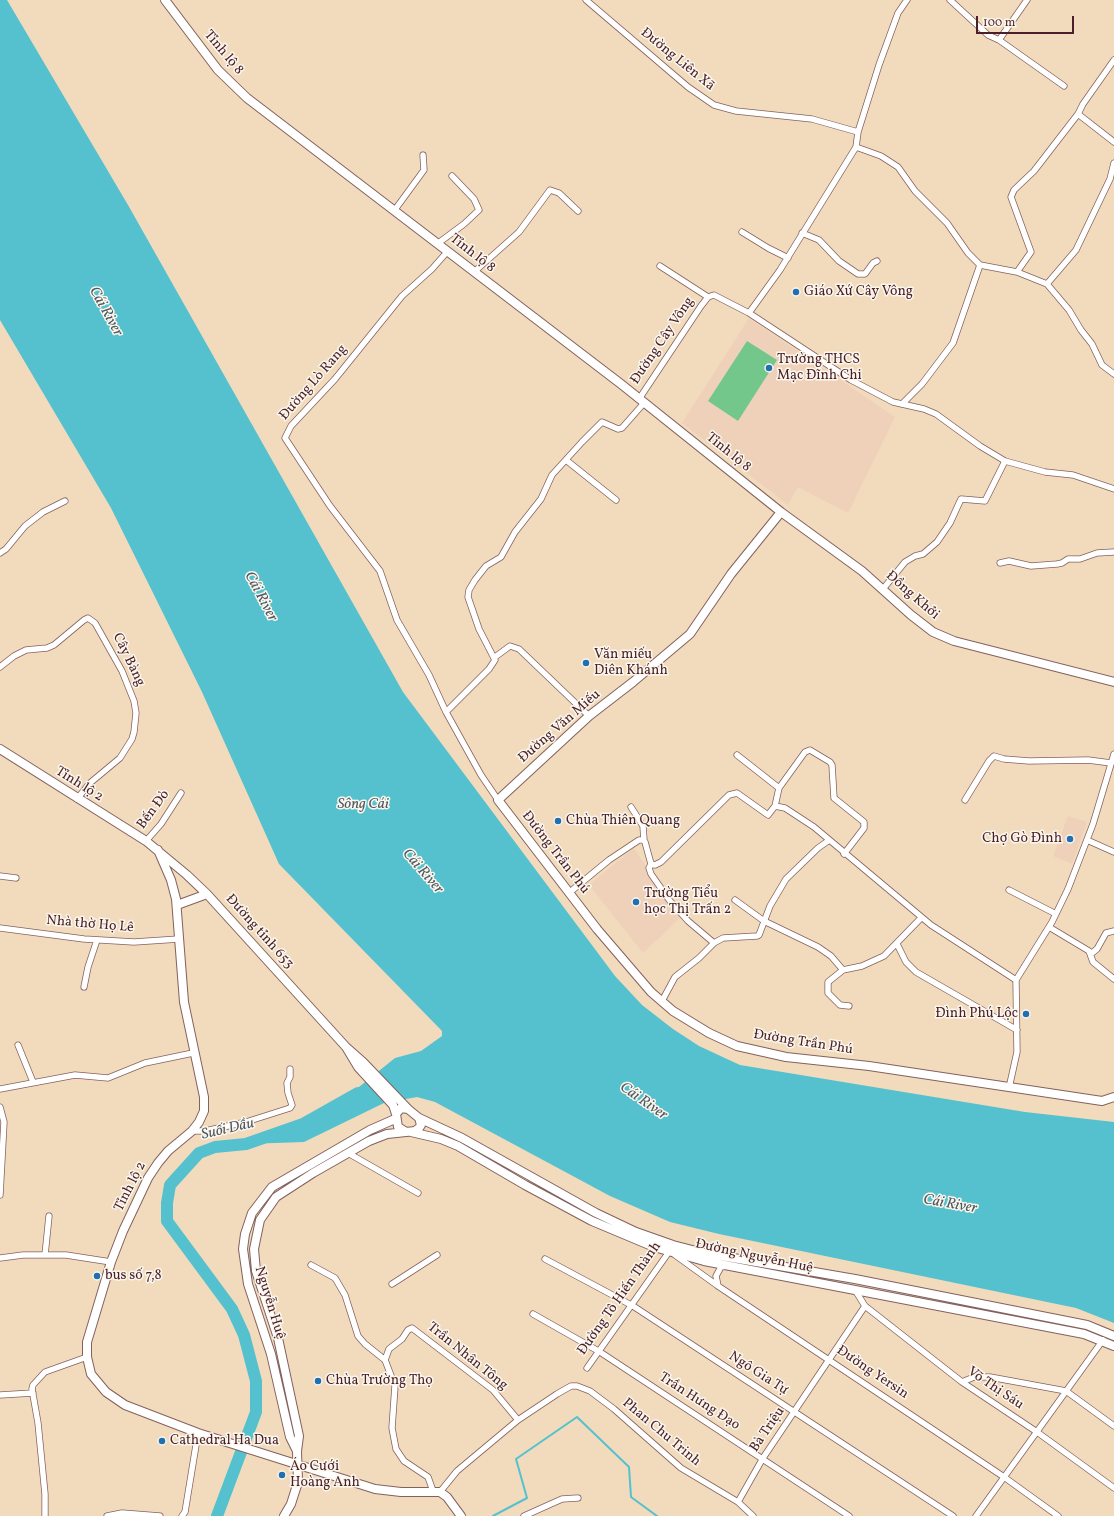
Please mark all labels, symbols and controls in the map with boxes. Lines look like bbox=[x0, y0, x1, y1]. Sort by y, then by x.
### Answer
scale bar bbox=[978, 8, 1076, 34]
text: 100 m bbox=[983, 15, 1015, 31]
street label: Đường Liên Xã bbox=[636, 25, 718, 95]
street label: Tỉnh lộ 8 bbox=[200, 27, 246, 79]
street label: Tỉnh lộ 8 bbox=[446, 231, 498, 277]
water label: Cái River bbox=[84, 284, 126, 340]
place label: Giáo Xứ Cây Vông bbox=[804, 284, 913, 300]
marker: Giáo Xứ Cây Vông bbox=[791, 287, 801, 297]
street label: Đường Cây Vông bbox=[628, 294, 698, 388]
street label: Đường Lò Rang bbox=[277, 342, 351, 424]
place label: Trường THCS Mạc Đĩnh Chi bbox=[777, 352, 862, 384]
marker: Trường THCS Mạc Đĩnh Chi bbox=[764, 363, 774, 373]
street label: Tỉnh lộ 8 bbox=[702, 430, 754, 476]
street label: Đồng Khởi bbox=[882, 568, 942, 624]
water label: Cái River bbox=[239, 569, 281, 625]
street label: Cây Bàng bbox=[108, 631, 148, 689]
place label: Văn miếu Diên Khánh bbox=[594, 647, 668, 680]
marker: Văn miếu Diên Khánh bbox=[581, 658, 591, 668]
street label: Đường Văn Miếu bbox=[515, 687, 605, 767]
street label: Tỉnh lộ 2 bbox=[52, 764, 106, 806]
street label: Bến Đò bbox=[134, 787, 174, 833]
water label: Sông Cái bbox=[337, 796, 389, 814]
street label: Đường Trần Phú bbox=[517, 808, 593, 898]
place label: Chùa Thiên Quang bbox=[566, 813, 680, 829]
marker: Chùa Thiên Quang bbox=[553, 816, 563, 826]
place label: Chợ Gò Đình bbox=[982, 831, 1062, 847]
marker: Chợ Gò Đình bbox=[1065, 834, 1075, 844]
water label: Cái River bbox=[397, 846, 447, 898]
place label: Trường Tiểu học Thị Trấn 2 bbox=[644, 886, 731, 918]
street label: Đường tỉnh 653 bbox=[221, 891, 297, 973]
marker: Trường Tiểu học Thị Trấn 2 bbox=[631, 897, 641, 907]
street label: Nhà thờ Họ Lê bbox=[46, 913, 134, 937]
place label: Đình Phú Lộc bbox=[935, 1006, 1018, 1022]
marker: Đình Phú Lộc bbox=[1021, 1009, 1031, 1019]
street label: Đường Trần Phú bbox=[752, 1027, 854, 1059]
water label: Cái River bbox=[616, 1079, 670, 1125]
water label: Suối Dầu bbox=[200, 1115, 256, 1145]
street label: Tỉnh lộ 2 bbox=[111, 1159, 151, 1215]
water label: Cái River bbox=[922, 1191, 978, 1219]
street label: Đường Nguyễn Huệ bbox=[694, 1236, 814, 1278]
street label: Đường Tô Hiến Thành bbox=[575, 1239, 665, 1359]
street label: Nguyễn Huệ bbox=[250, 1265, 288, 1341]
place label: bus số 7,8 bbox=[105, 1268, 162, 1284]
marker: bus số 7,8 bbox=[92, 1271, 102, 1281]
street label: Trần Nhân Tông bbox=[423, 1319, 511, 1395]
street label: Đường Yersin bbox=[833, 1343, 911, 1403]
street label: Ngô Gia Tự bbox=[725, 1349, 791, 1399]
street label: Võ Thị Sáu bbox=[964, 1364, 1026, 1414]
street label: Trần Hưng Đạo bbox=[655, 1370, 743, 1434]
place label: Chùa Trường Thọ bbox=[326, 1373, 433, 1389]
marker: Chùa Trường Thọ bbox=[313, 1376, 323, 1386]
street label: Phan Chu Trinh bbox=[618, 1395, 704, 1471]
street label: Bà Triệu bbox=[747, 1404, 789, 1456]
place label: Cathedral Ha Dua bbox=[170, 1433, 279, 1449]
marker: Cathedral Ha Dua bbox=[157, 1436, 167, 1446]
place label: Áo Cưới Hoàng Anh bbox=[290, 1459, 360, 1492]
marker: Áo Cưới Hoàng Anh bbox=[277, 1470, 287, 1480]

